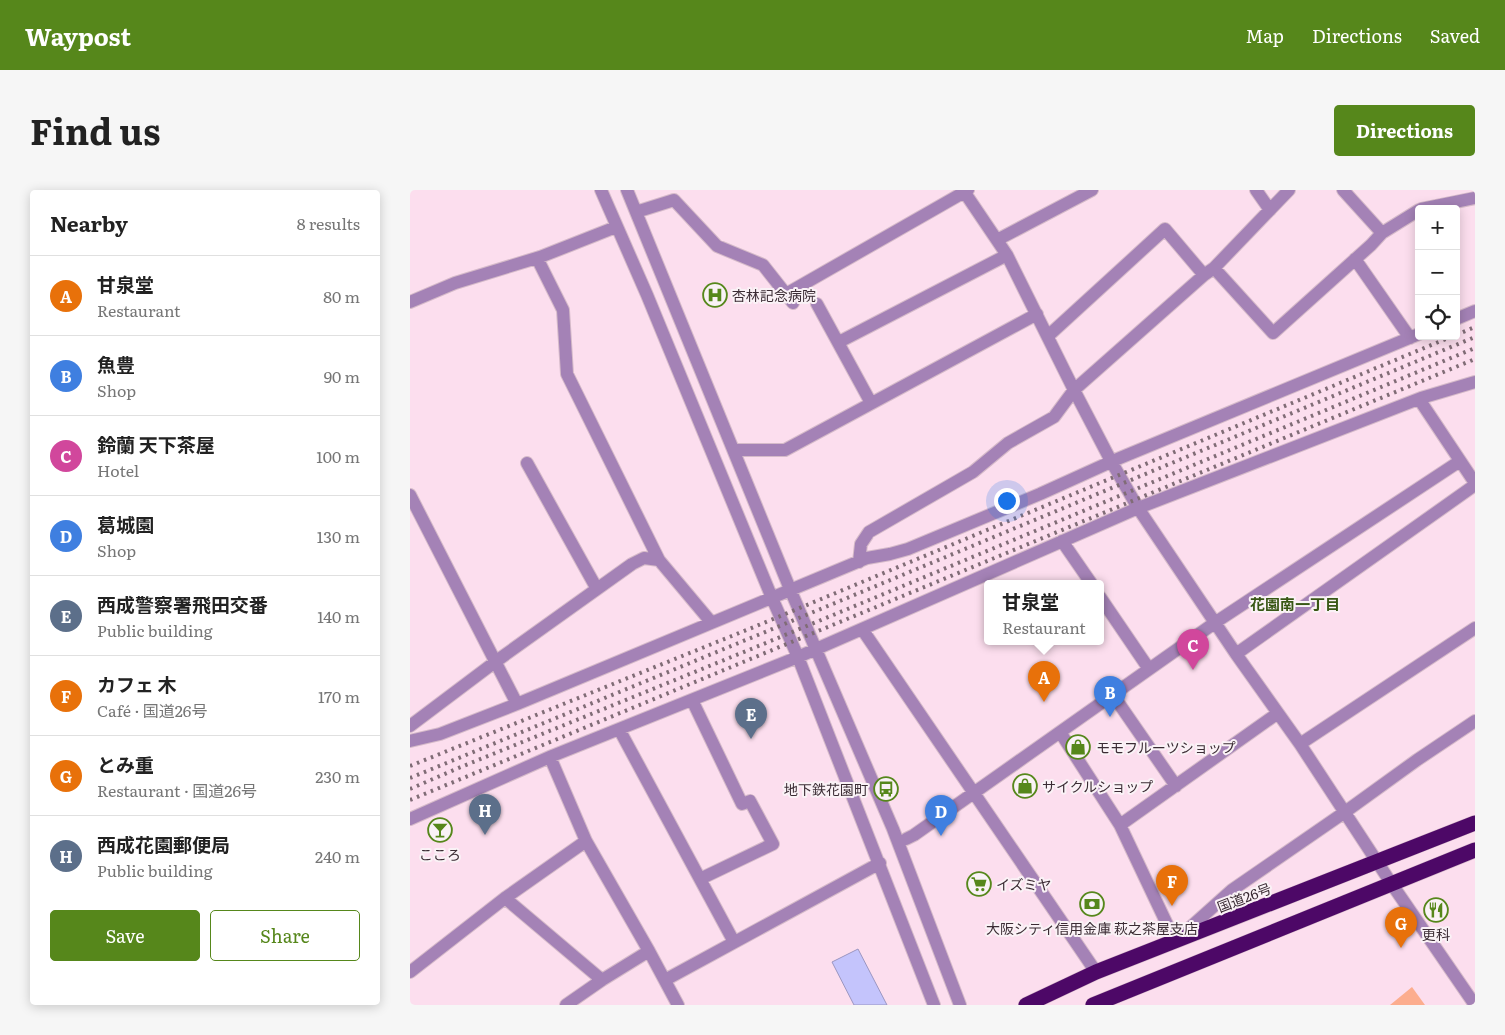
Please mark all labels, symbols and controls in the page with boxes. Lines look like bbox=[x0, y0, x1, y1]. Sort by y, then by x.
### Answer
text: Waypost bbox=[25, 18, 131, 53]
text: Map bbox=[1246, 22, 1284, 49]
text: Directions bbox=[1312, 22, 1402, 49]
text: Saved bbox=[1430, 22, 1480, 49]
text: Find us bbox=[30, 104, 160, 156]
button: Directions bbox=[1334, 105, 1475, 156]
map controls bbox=[1415, 205, 1460, 340]
button: + bbox=[1415, 205, 1460, 250]
text: Nearby bbox=[50, 207, 128, 238]
text: 8 results bbox=[297, 211, 360, 235]
button: − bbox=[1415, 250, 1460, 295]
text: 甘泉堂 bbox=[97, 270, 154, 298]
hospital icon: 杏林記念病院 bbox=[702, 282, 728, 308]
text: A bbox=[60, 284, 72, 308]
text: 80 m bbox=[323, 284, 360, 308]
place label: 杏林記念病院 bbox=[732, 285, 816, 305]
button: locate bbox=[1415, 295, 1460, 340]
text: Restaurant bbox=[97, 298, 181, 322]
text: 魚豊 bbox=[97, 350, 135, 378]
text: B bbox=[60, 364, 72, 388]
text: 90 m bbox=[324, 364, 360, 388]
text: Shop bbox=[97, 378, 136, 402]
text: 鈴蘭 天下茶屋 bbox=[97, 430, 215, 458]
text: C bbox=[60, 444, 72, 468]
text: 100 m bbox=[316, 444, 360, 468]
text: Hotel bbox=[97, 458, 139, 482]
your location bbox=[994, 488, 1020, 514]
text: 葛城園 bbox=[97, 510, 154, 538]
text: D bbox=[60, 524, 72, 548]
text: 130 m bbox=[317, 524, 360, 548]
text: Shop bbox=[97, 538, 136, 562]
popup bbox=[984, 580, 1104, 645]
text: 甘泉堂 bbox=[1002, 587, 1059, 615]
text: 西成警察署飛田交番 bbox=[97, 590, 268, 618]
district label: 花園南一丁目 bbox=[1250, 592, 1340, 615]
text: E bbox=[61, 604, 71, 628]
text: 140 m bbox=[317, 604, 360, 628]
text: Restaurant bbox=[1002, 615, 1086, 639]
text: Public building bbox=[97, 618, 213, 642]
pin: C bbox=[1177, 629, 1209, 670]
pin: A bbox=[1028, 661, 1060, 702]
text: カフェ 木 bbox=[97, 670, 177, 698]
pin: B bbox=[1094, 676, 1126, 717]
text: F bbox=[61, 684, 71, 708]
text: 170 m bbox=[318, 684, 360, 708]
text: Café · 国道26号 bbox=[97, 698, 207, 722]
pin: E bbox=[735, 698, 767, 739]
shop icon: モモフルーツショップ bbox=[1065, 734, 1091, 760]
place label: モモフルーツショップ bbox=[1096, 737, 1236, 757]
text: とみ重 bbox=[97, 750, 154, 778]
text: G bbox=[60, 764, 72, 788]
text: 230 m bbox=[315, 764, 360, 788]
shop icon: サイクルショップ bbox=[1012, 773, 1038, 799]
bus stop icon: 地下鉄花園町 bbox=[873, 776, 899, 802]
place label: サイクルショップ bbox=[1042, 776, 1153, 796]
text: Restaurant · 国道26号 bbox=[97, 778, 257, 802]
place label: 地下鉄花園町 bbox=[784, 779, 868, 799]
pin: H bbox=[469, 794, 501, 835]
pin: D bbox=[925, 795, 957, 836]
bar icon: こころ bbox=[427, 817, 453, 843]
text: 西成花園郵便局 bbox=[97, 830, 230, 858]
text: H bbox=[59, 844, 73, 868]
text: 240 m bbox=[315, 844, 360, 868]
place label: こころ bbox=[419, 844, 461, 864]
text: Public building bbox=[97, 858, 213, 882]
pin: F bbox=[1156, 865, 1188, 906]
supermarket icon: イズミヤ bbox=[966, 871, 992, 897]
place label: イズミヤ bbox=[996, 874, 1052, 894]
street label: 国道26号 bbox=[1214, 878, 1274, 916]
bank icon: 大阪シティ信用金庫 萩之茶屋支店 bbox=[1079, 891, 1105, 917]
restaurant icon: 更科 bbox=[1423, 897, 1449, 923]
pin: G bbox=[1385, 907, 1417, 948]
button: Save bbox=[50, 910, 200, 961]
button: Share bbox=[210, 910, 360, 961]
place label: 大阪シティ信用金庫 萩之茶屋支店 bbox=[986, 918, 1198, 938]
place label: 更科 bbox=[1422, 924, 1450, 944]

